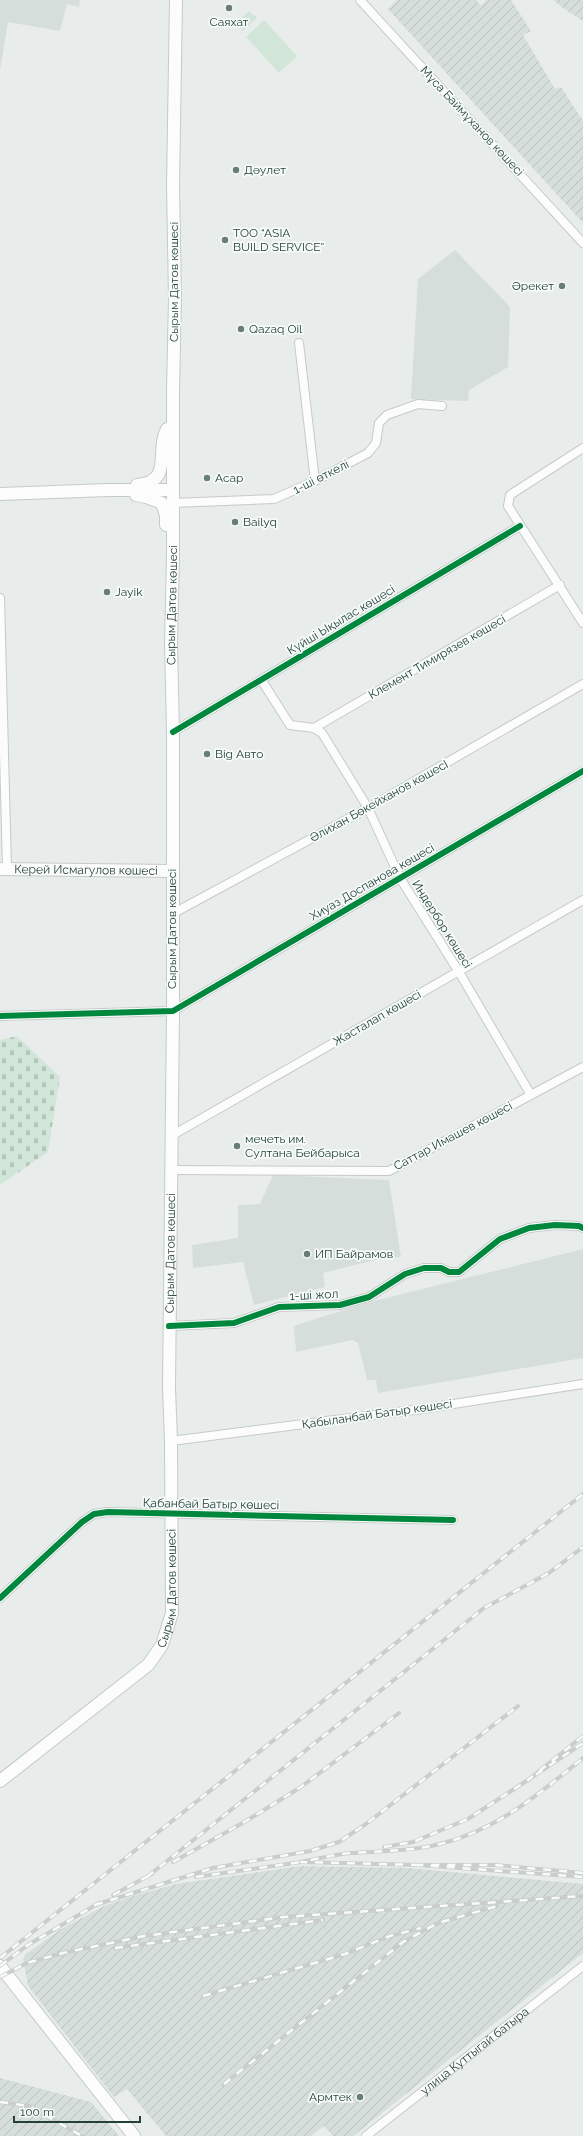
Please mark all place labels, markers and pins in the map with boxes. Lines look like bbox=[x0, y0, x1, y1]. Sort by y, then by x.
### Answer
marker: Саяхат bbox=[224, 3, 234, 13]
place label: Саяхат bbox=[209, 15, 249, 29]
place label: Дәулет bbox=[244, 163, 286, 177]
marker: Дәулет bbox=[231, 165, 241, 175]
place label: TOO “ASIA BUILD SERVICE” bbox=[233, 226, 325, 254]
marker: TOO “ASIA BUILD SERVICE” bbox=[220, 235, 230, 245]
place label: Әрекет bbox=[512, 279, 554, 293]
marker: Әрекет bbox=[557, 281, 567, 291]
place label: Qazaq Oil bbox=[249, 322, 303, 336]
marker: Qazaq Oil bbox=[236, 324, 246, 334]
place label: Асар bbox=[215, 471, 243, 485]
marker: Асар bbox=[202, 473, 212, 483]
place label: Bailyq bbox=[243, 515, 277, 529]
marker: Bailyq bbox=[230, 517, 240, 527]
place label: Jayik bbox=[115, 585, 143, 599]
marker: Jayik bbox=[102, 587, 112, 597]
place label: Big Авто bbox=[215, 747, 263, 761]
marker: Big Авто bbox=[202, 749, 212, 759]
place label: мечеть им. Султана Бейбарыса bbox=[245, 1132, 360, 1160]
marker: мечеть им. Султана Бейбарыса bbox=[232, 1141, 242, 1151]
place label: ИП Байрамов bbox=[315, 1247, 393, 1261]
marker: ИП Байрамов bbox=[302, 1249, 312, 1259]
place label: Армтек bbox=[309, 2090, 352, 2104]
marker: Армтек bbox=[355, 2092, 365, 2102]

